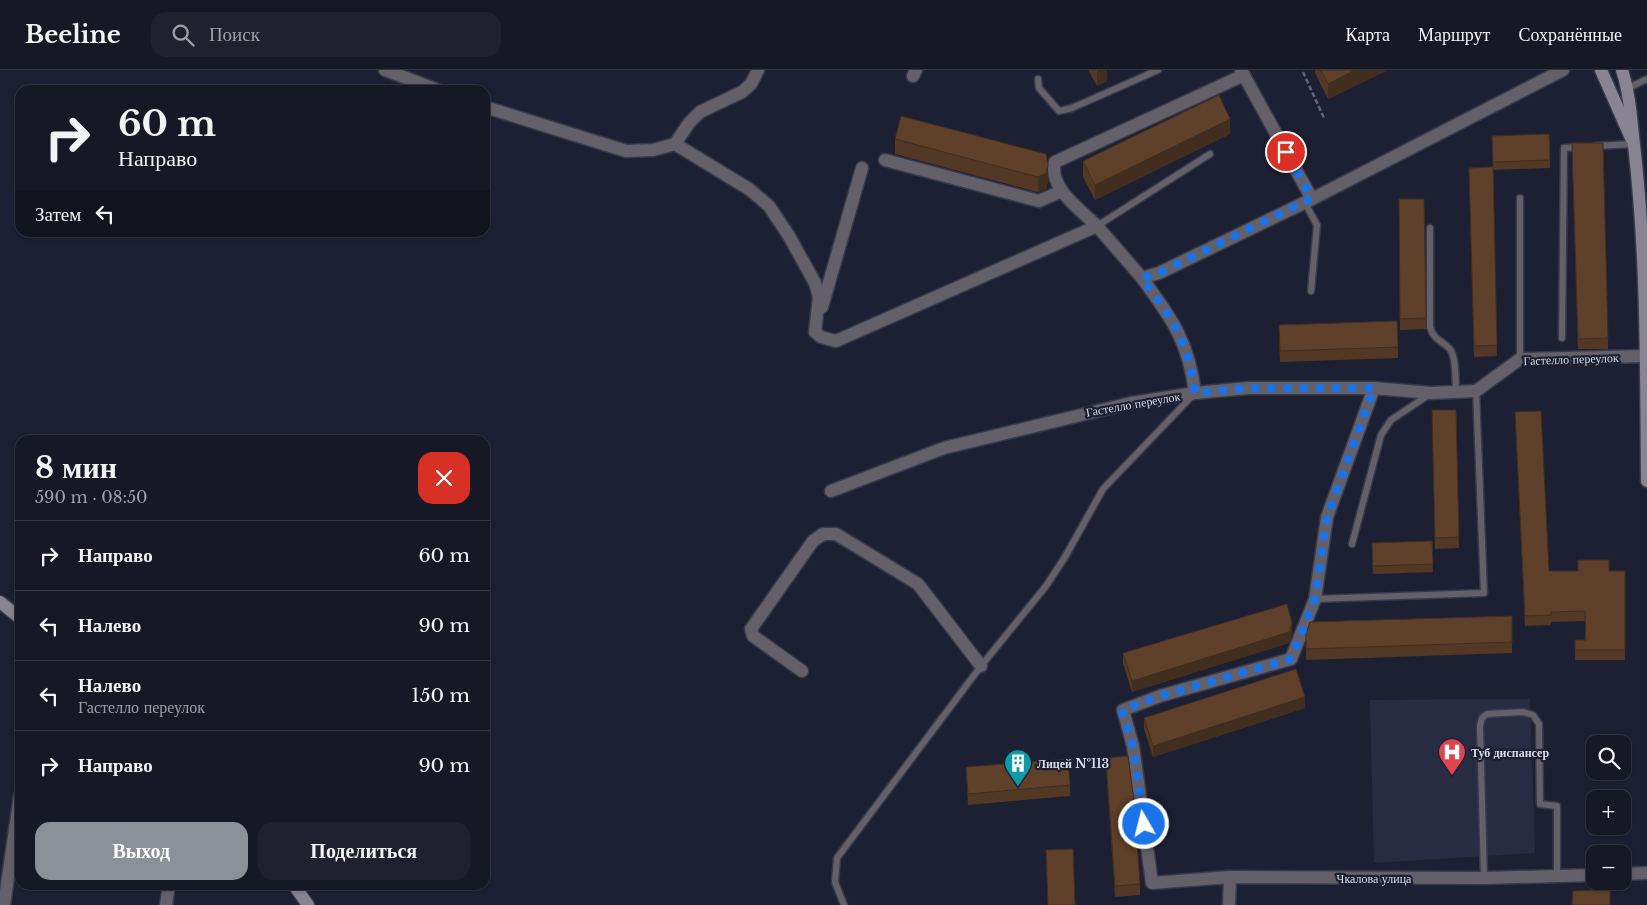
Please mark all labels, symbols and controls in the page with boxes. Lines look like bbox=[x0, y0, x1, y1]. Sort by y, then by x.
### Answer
search box bbox=[151, 12, 501, 57]
text: Beeline bbox=[25, 20, 121, 49]
icon: search bbox=[169, 21, 197, 49]
text: Поиск bbox=[209, 23, 260, 46]
text: Карта bbox=[1345, 24, 1390, 46]
text: Маршрут bbox=[1418, 24, 1490, 46]
text: Сохранённые bbox=[1518, 24, 1622, 46]
text: 60 m bbox=[118, 102, 216, 145]
icon: right bbox=[35, 105, 100, 170]
pin bbox=[1265, 131, 1307, 173]
icon: arrive bbox=[1272, 138, 1300, 166]
text: Направо bbox=[118, 145, 197, 172]
icon: left bbox=[91, 200, 119, 228]
text: Затем bbox=[35, 203, 81, 226]
street label: Гастелло переулок bbox=[1523, 350, 1619, 368]
street label: Гастелло переулок bbox=[1085, 388, 1181, 420]
text: 8 мин bbox=[35, 449, 117, 486]
button: close bbox=[418, 452, 470, 504]
text: 590 m · 08:50 bbox=[35, 487, 148, 507]
icon: right bbox=[35, 542, 63, 570]
text: Направо bbox=[78, 544, 153, 567]
text: 60 m bbox=[418, 544, 470, 567]
icon: left bbox=[35, 612, 63, 640]
text: Налево bbox=[78, 614, 141, 637]
text: 90 m bbox=[418, 614, 470, 637]
text: Налево bbox=[78, 674, 141, 697]
icon: left bbox=[35, 682, 63, 710]
text: 150 m bbox=[411, 684, 470, 707]
text: Гастелло переулок bbox=[78, 697, 205, 717]
map controls bbox=[1586, 735, 1631, 890]
button: search bbox=[1586, 735, 1631, 780]
hospital icon: Туб диспансер bbox=[1437, 737, 1467, 776]
place label: Туб диспансер bbox=[1471, 745, 1549, 760]
building icon: Лицей №113 bbox=[1003, 748, 1033, 787]
icon: right bbox=[35, 752, 63, 780]
text: Направо bbox=[78, 754, 153, 777]
text: 90 m bbox=[418, 754, 470, 777]
place label: Лицей №113 bbox=[1037, 756, 1110, 771]
button: + bbox=[1586, 790, 1631, 835]
position arrow bbox=[1117, 797, 1169, 849]
button: Выход bbox=[35, 822, 248, 880]
button: Поделиться bbox=[258, 822, 470, 880]
button: − bbox=[1586, 845, 1631, 890]
street label: Чкалова улица bbox=[1337, 871, 1412, 886]

